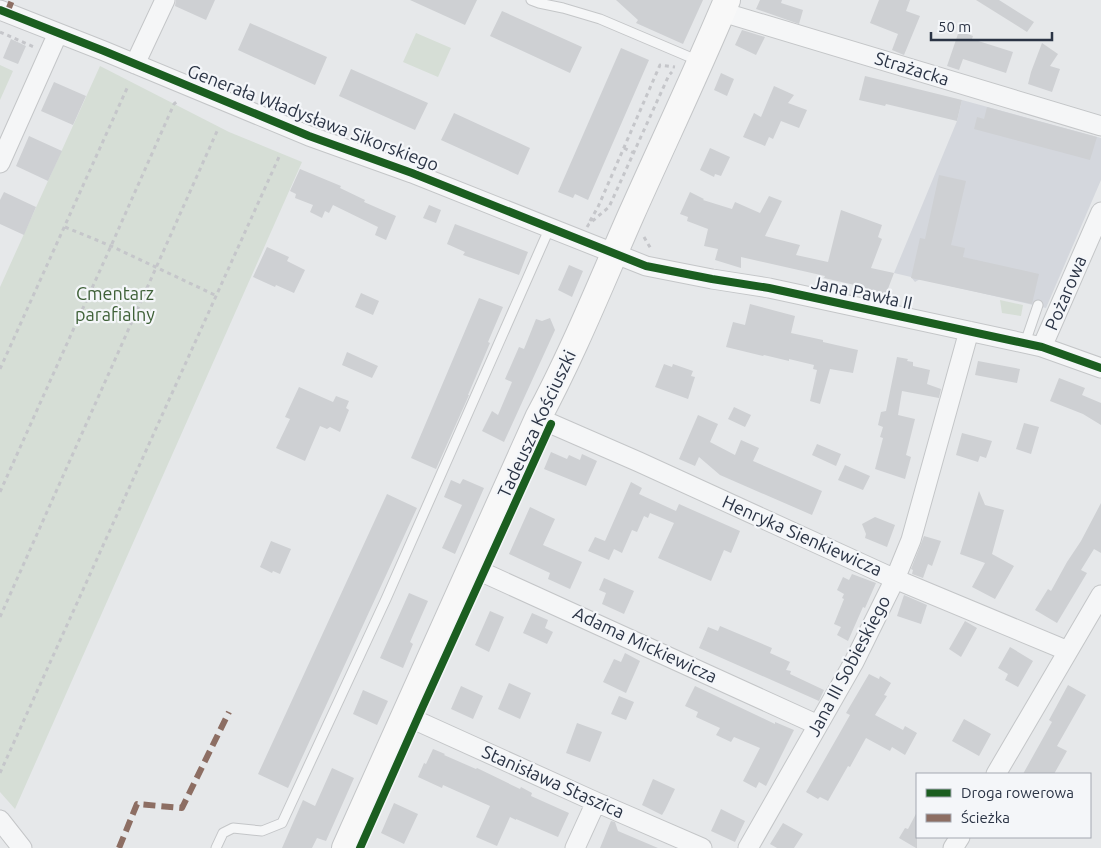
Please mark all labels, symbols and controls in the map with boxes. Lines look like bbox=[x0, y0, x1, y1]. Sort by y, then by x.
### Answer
scale bar bbox=[931, 10, 1052, 42]
text: 50 m bbox=[938, 18, 971, 35]
street label: Strażacka bbox=[873, 47, 952, 89]
street label: Generała Władysława Sikorskiego bbox=[185, 60, 442, 174]
street label: Pożarowa bbox=[1040, 252, 1090, 333]
street label: Jana Pawła II bbox=[810, 272, 915, 313]
park label: Cmentarz parafialny bbox=[75, 283, 155, 324]
street label: Tadeusza Kościuszki bbox=[493, 347, 579, 500]
street label: Henryka Sienkiewicza bbox=[719, 491, 885, 579]
street label: Jana III Sobieskiego bbox=[803, 592, 894, 739]
street label: Adama Mickiewicza bbox=[570, 602, 721, 686]
street label: Stanisława Staszica bbox=[479, 741, 628, 821]
legend bbox=[916, 773, 1091, 838]
text: Droga rowerowa bbox=[961, 784, 1074, 801]
text: Ścieżka bbox=[961, 809, 1010, 826]

